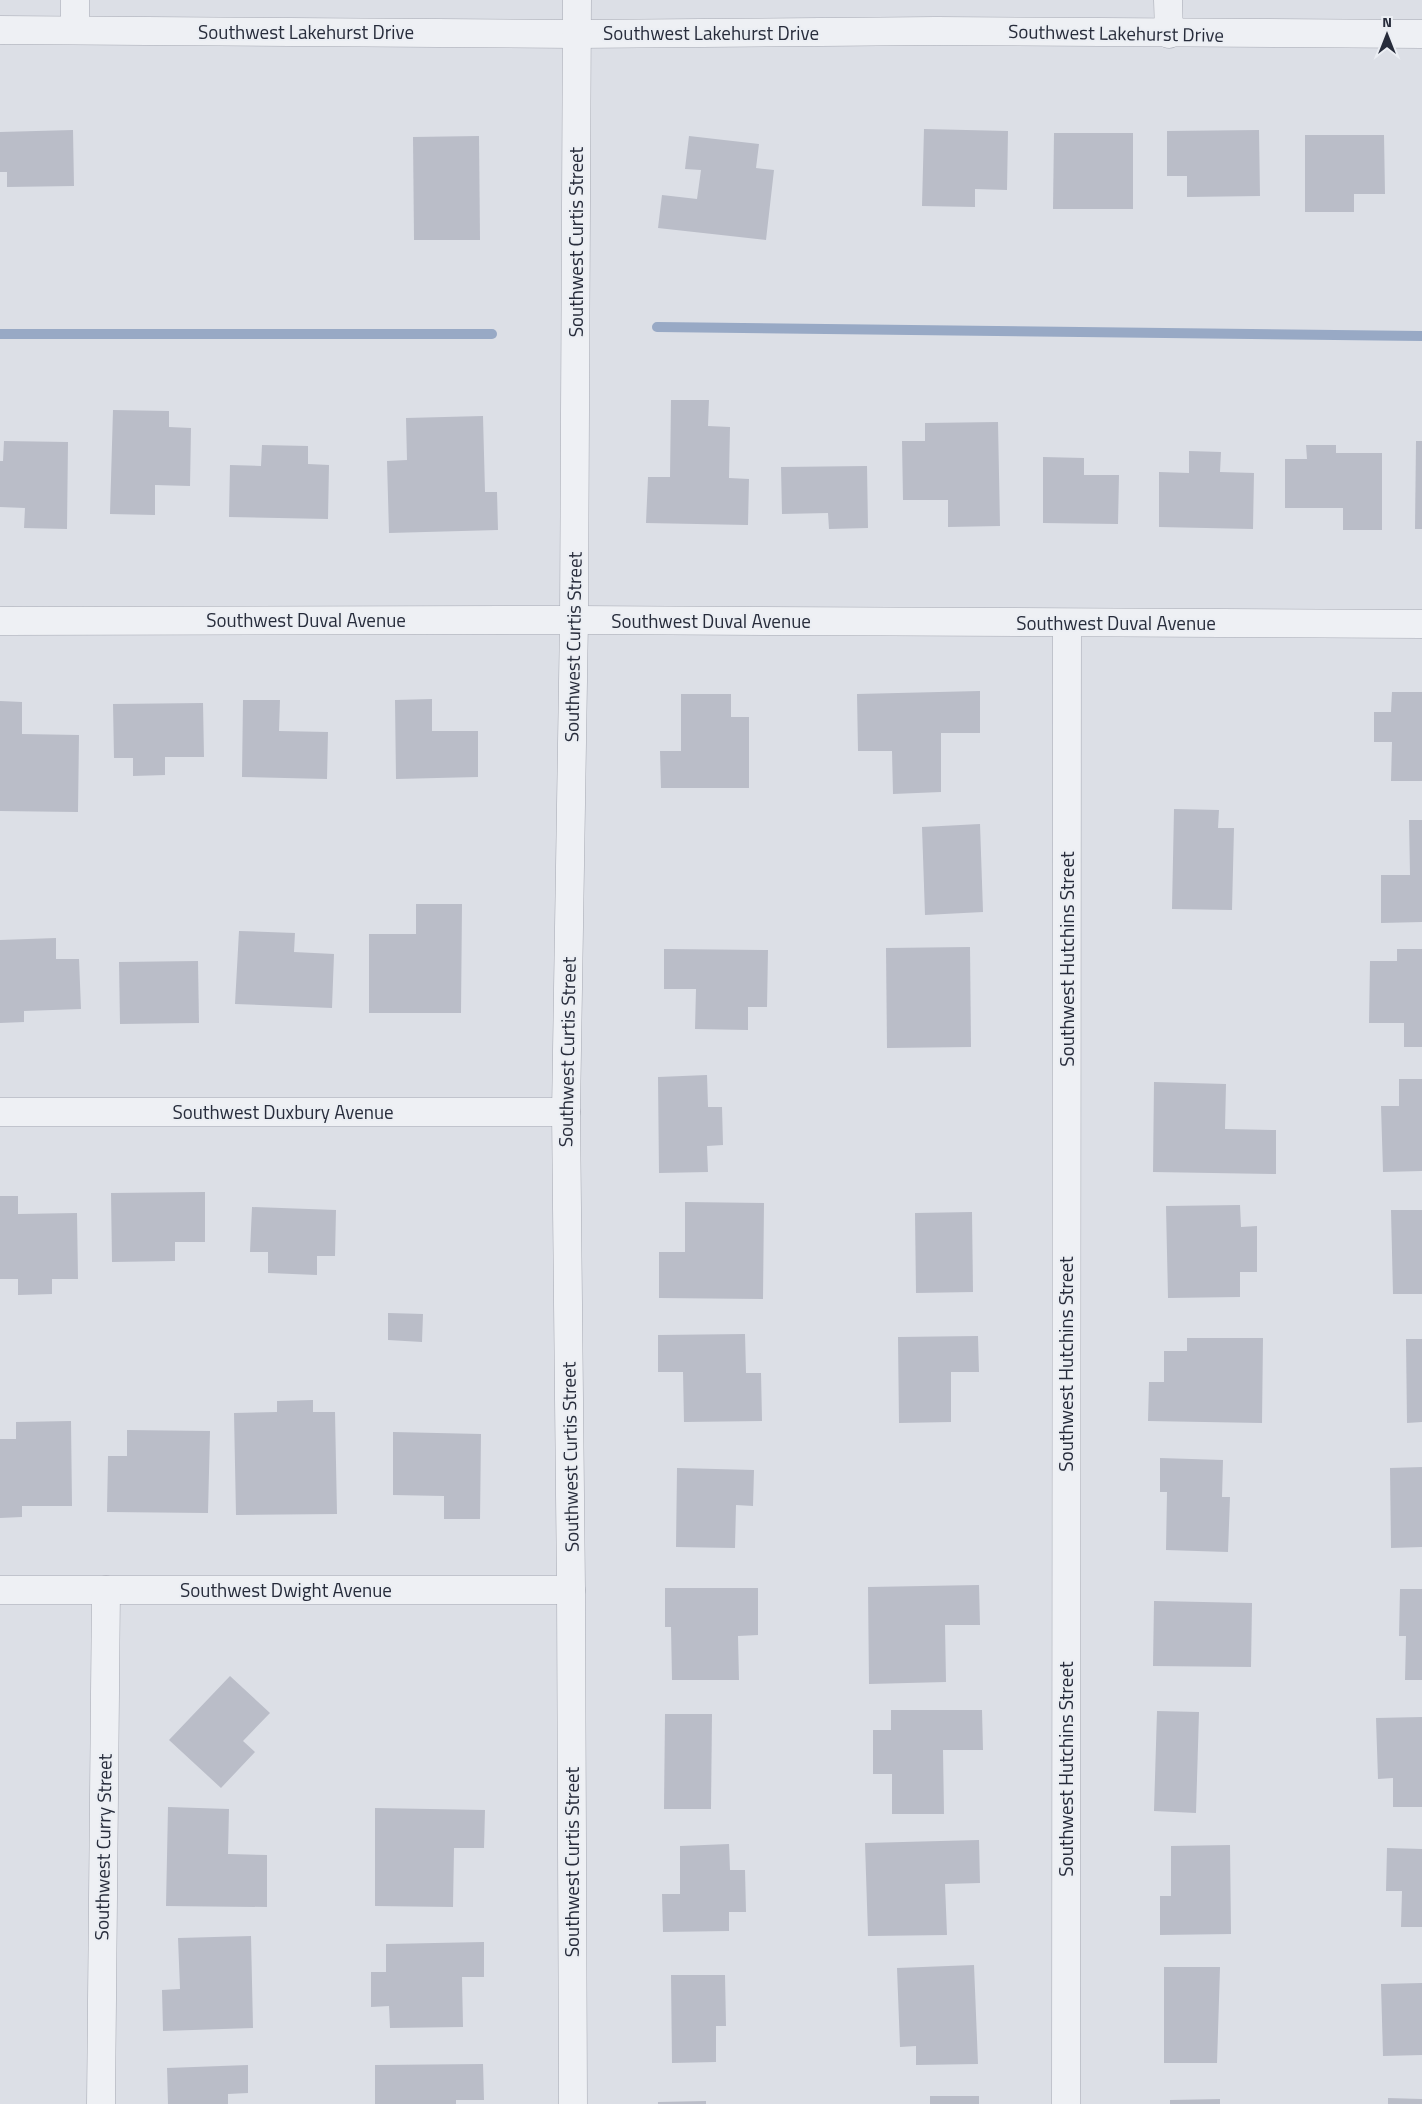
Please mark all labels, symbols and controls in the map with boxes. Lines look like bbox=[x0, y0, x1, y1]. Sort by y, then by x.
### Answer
north arrow bbox=[1362, 10, 1412, 60]
text: N bbox=[1382, 11, 1392, 32]
street label: Southwest Lakehurst Drive bbox=[1008, 16, 1224, 49]
street label: Southwest Lakehurst Drive bbox=[198, 17, 414, 46]
street label: Southwest Lakehurst Drive bbox=[603, 18, 819, 47]
street label: Southwest Curtis Street bbox=[561, 146, 590, 337]
street label: Southwest Curtis Street bbox=[556, 551, 589, 742]
street label: Southwest Duval Avenue bbox=[206, 605, 406, 634]
street label: Southwest Duval Avenue bbox=[611, 606, 811, 635]
street label: Southwest Duval Avenue bbox=[1016, 608, 1216, 637]
street label: Southwest Hutchins Street bbox=[1052, 851, 1081, 1067]
street label: Southwest Curtis Street bbox=[550, 956, 583, 1147]
street label: Southwest Duxbury Avenue bbox=[172, 1097, 394, 1126]
street label: Southwest Hutchins Street bbox=[1051, 1256, 1080, 1472]
street label: Southwest Curtis Street bbox=[553, 1361, 586, 1552]
street label: Southwest Dwight Avenue bbox=[180, 1575, 392, 1604]
street label: Southwest Hutchins Street bbox=[1051, 1661, 1080, 1877]
street label: Southwest Curry Street bbox=[86, 1753, 119, 1941]
street label: Southwest Curtis Street bbox=[557, 1766, 586, 1957]

